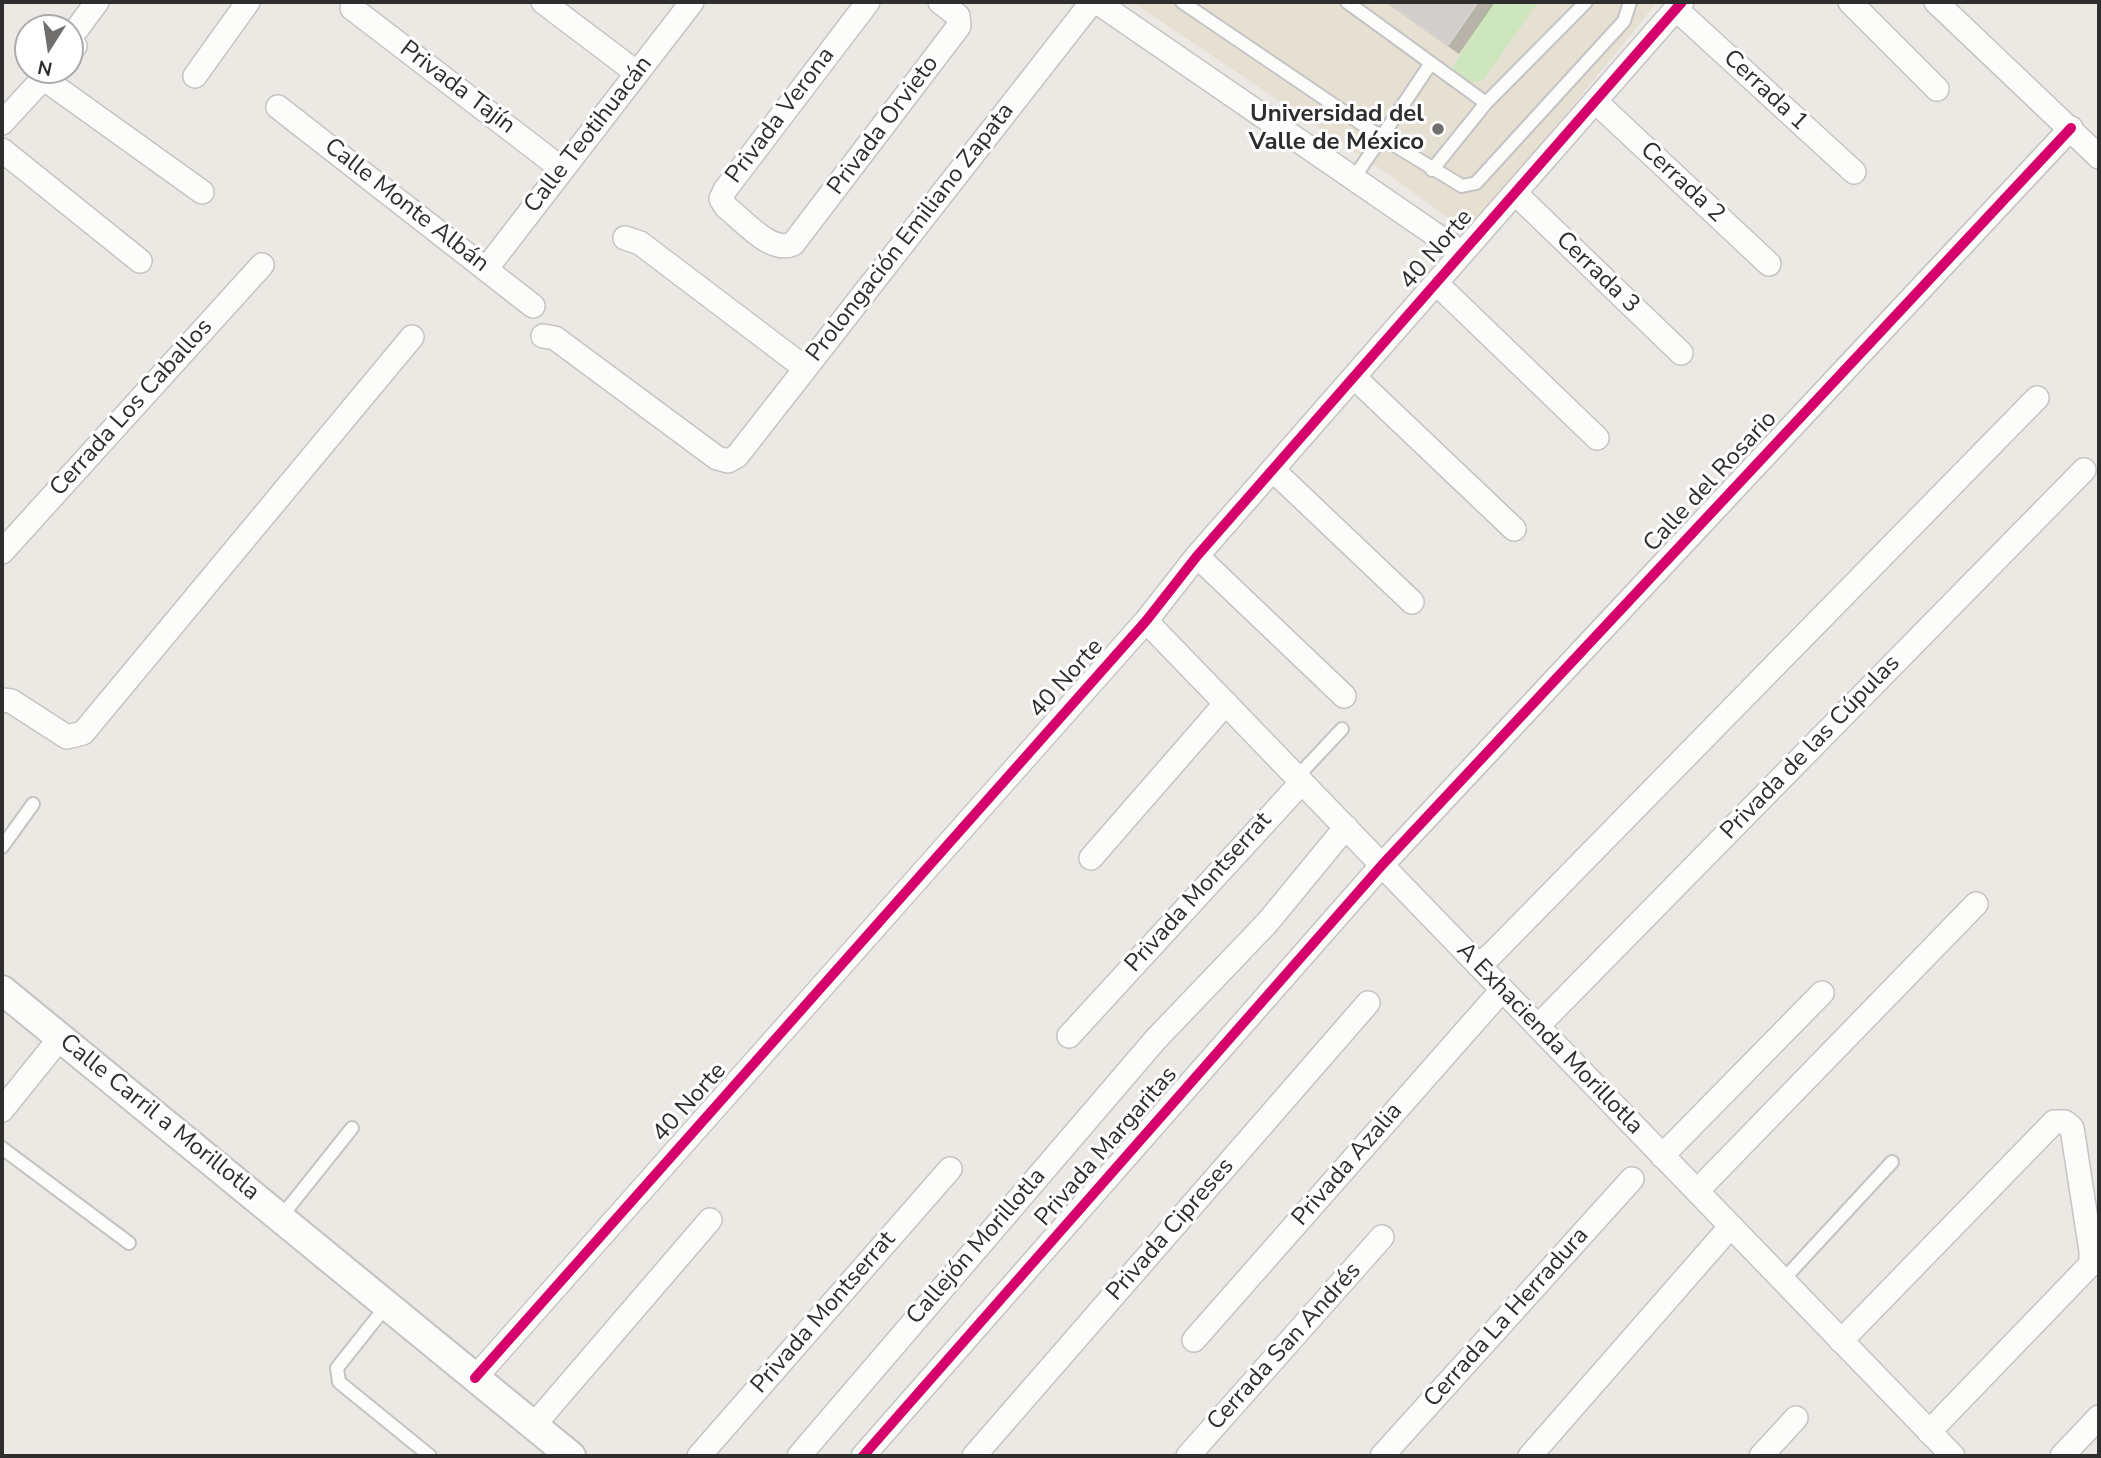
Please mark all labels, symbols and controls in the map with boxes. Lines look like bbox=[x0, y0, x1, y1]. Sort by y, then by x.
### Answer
north arrow bbox=[14, 14, 84, 84]
street label: Privada Tajín bbox=[394, 35, 520, 141]
street label: Privada Verona bbox=[720, 42, 842, 190]
street label: Cerrada 1 bbox=[1717, 45, 1813, 137]
street label: Calle Teotihuacán bbox=[519, 51, 659, 219]
street label: Privada Orvieto bbox=[822, 51, 946, 201]
text: N bbox=[35, 53, 55, 82]
street label: Prolongación Emiliano Zapata bbox=[801, 98, 1021, 368]
place label: Universidad del Valle de México bbox=[1249, 101, 1424, 157]
marker: Universidad del Valle de México bbox=[1430, 121, 1446, 137]
street label: Calle Monte Albán bbox=[318, 133, 494, 279]
street label: Cerrada 2 bbox=[1634, 137, 1730, 229]
street label: 40 Norte bbox=[1395, 204, 1479, 296]
street label: Cerrada 3 bbox=[1549, 226, 1645, 320]
street label: Cerrada Los Caballos bbox=[45, 313, 219, 503]
street label: Calle del Rosario bbox=[1638, 405, 1784, 559]
street label: 40 Norte bbox=[1024, 634, 1110, 724]
street label: Privada de las Cúpulas bbox=[1715, 650, 1907, 846]
street label: Privada Montserrat bbox=[1120, 807, 1278, 979]
street label: A Exhacienda Morillotla bbox=[1450, 937, 1648, 1141]
street label: Calle Carril a Morillotla bbox=[53, 1029, 265, 1207]
street label: 40 Norte bbox=[647, 1058, 733, 1148]
street label: Privada Margaritas bbox=[1030, 1061, 1184, 1233]
street label: Privada Azalia bbox=[1287, 1098, 1409, 1232]
street label: Privada Cipreses bbox=[1101, 1153, 1241, 1307]
street label: Callejón Morillotla bbox=[901, 1163, 1053, 1331]
street label: Cerrada La Herradura bbox=[1419, 1222, 1595, 1414]
street label: Privada Montserrat bbox=[746, 1226, 902, 1400]
street label: Cerrada San Andrés bbox=[1202, 1257, 1368, 1437]

